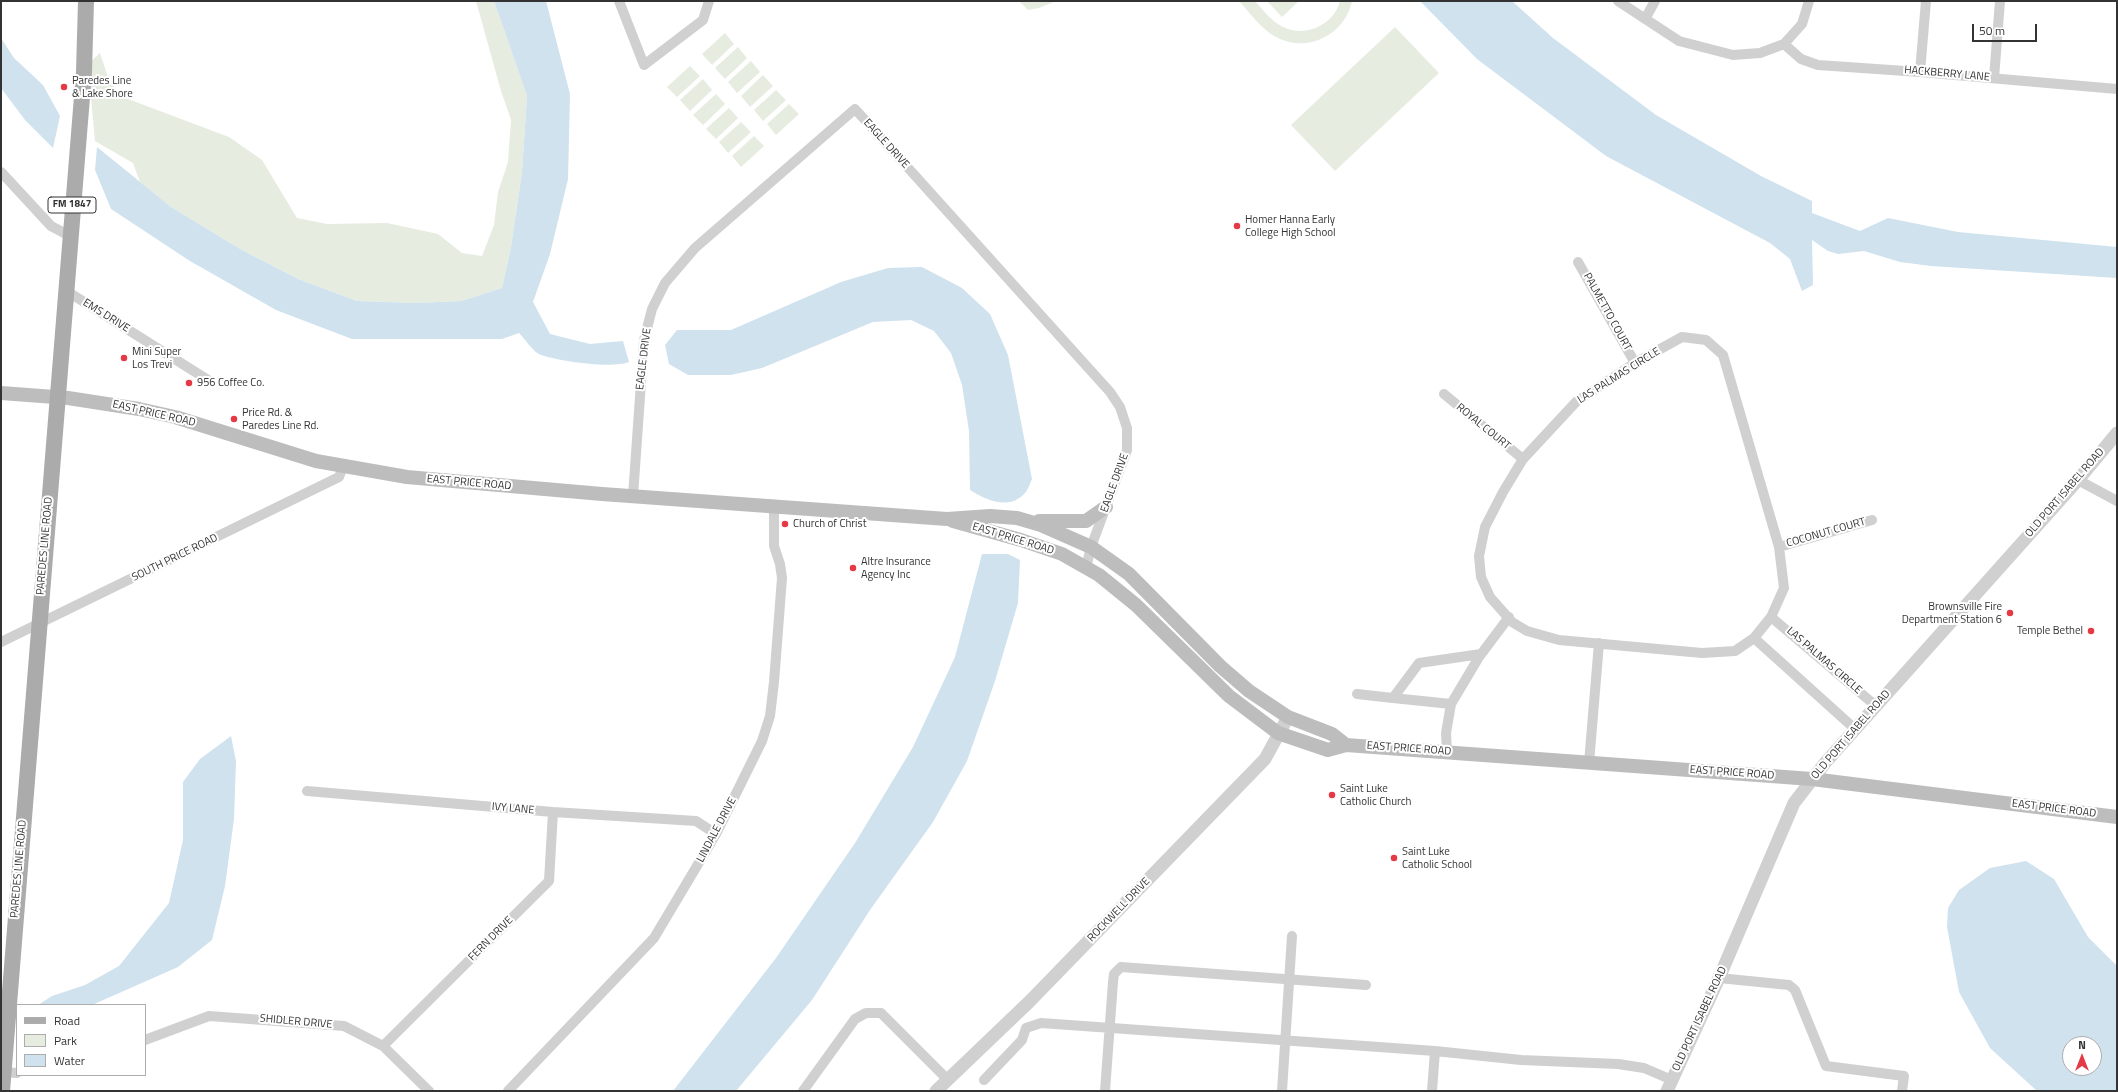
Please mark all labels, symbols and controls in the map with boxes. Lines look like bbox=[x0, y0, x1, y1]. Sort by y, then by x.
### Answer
scale bar bbox=[1974, 16, 2039, 42]
text: 50 m bbox=[1979, 21, 2005, 40]
street label: HACKBERRY LANE bbox=[1904, 64, 1990, 84]
place label: Paredes Line & Lake Shore bbox=[72, 74, 133, 100]
marker: Paredes Line & Lake Shore bbox=[59, 82, 69, 92]
street label: EAGLE DRIVE bbox=[860, 117, 912, 171]
road number: FM 1847 bbox=[48, 197, 96, 213]
place label: Homer Hanna Early College High School bbox=[1245, 213, 1336, 239]
marker: Homer Hanna Early College High School bbox=[1232, 221, 1242, 231]
street label: PALMETTO COURT bbox=[1580, 271, 1634, 353]
street label: EMS DRIVE bbox=[80, 296, 132, 336]
street label: EAGLE DRIVE bbox=[634, 327, 654, 391]
place label: Mini Super Los Trevi bbox=[132, 345, 181, 371]
street label: LAS PALMAS CIRCLE bbox=[1575, 345, 1663, 407]
marker: Mini Super Los Trevi bbox=[119, 353, 129, 363]
place label: 956 Coffee Co. bbox=[197, 376, 264, 390]
marker: 956 Coffee Co. bbox=[184, 378, 194, 388]
street label: EAST PRICE ROAD bbox=[111, 398, 197, 430]
street label: ROYAL COURT bbox=[1453, 401, 1513, 453]
place label: Price Rd. & Paredes Line Rd. bbox=[242, 406, 319, 432]
marker: Price Rd. & Paredes Line Rd. bbox=[229, 414, 239, 424]
street label: OLD PORT ISABEL ROAD bbox=[2023, 446, 2107, 540]
street label: EAGLE DRIVE bbox=[1098, 452, 1132, 514]
street label: EAST PRICE ROAD bbox=[426, 473, 512, 493]
street label: PAREDES LINE ROAD bbox=[34, 496, 56, 596]
street label: COCONUT COURT bbox=[1785, 515, 1867, 551]
place label: Church of Christ bbox=[793, 517, 867, 531]
marker: Church of Christ bbox=[780, 519, 790, 529]
street label: EAST PRICE ROAD bbox=[971, 520, 1055, 558]
street label: SOUTH PRICE ROAD bbox=[130, 531, 220, 585]
place label: Altre Insurance Agency Inc bbox=[861, 555, 931, 581]
marker: Altre Insurance Agency Inc bbox=[848, 563, 858, 573]
place label: Brownsville Fire Department Station 6 bbox=[1902, 600, 2002, 626]
marker: Brownsville Fire Department Station 6 bbox=[2005, 608, 2015, 618]
place label: Temple Bethel bbox=[2017, 624, 2083, 638]
street label: LAS PALMAS CIRCLE bbox=[1784, 625, 1864, 697]
marker: Temple Bethel bbox=[2086, 626, 2096, 636]
street label: OLD PORT ISABEL ROAD bbox=[1809, 688, 1893, 782]
street label: EAST PRICE ROAD bbox=[1366, 739, 1452, 759]
street label: EAST PRICE ROAD bbox=[1689, 763, 1775, 783]
place label: Saint Luke Catholic Church bbox=[1340, 782, 1411, 808]
marker: Saint Luke Catholic Church bbox=[1327, 790, 1337, 800]
street label: LINDALE DRIVE bbox=[694, 795, 740, 865]
street label: EAST PRICE ROAD bbox=[2011, 797, 2097, 821]
street label: IVY LANE bbox=[491, 801, 535, 817]
street label: PAREDES LINE ROAD bbox=[8, 819, 30, 919]
place label: Saint Luke Catholic School bbox=[1402, 845, 1472, 871]
marker: Saint Luke Catholic School bbox=[1389, 853, 1399, 863]
street label: ROCKWELL DRIVE bbox=[1085, 875, 1153, 945]
street label: FERN DRIVE bbox=[466, 914, 516, 964]
street label: OLD PORT ISABEL ROAD bbox=[1670, 965, 1730, 1073]
legend bbox=[16, 1004, 146, 1076]
text: Road bbox=[54, 1011, 80, 1030]
street label: SHIDLER DRIVE bbox=[259, 1012, 333, 1032]
text: Park bbox=[54, 1031, 77, 1050]
north arrow bbox=[2062, 1036, 2102, 1076]
text: N bbox=[2078, 1037, 2086, 1053]
text: Water bbox=[54, 1051, 85, 1070]

